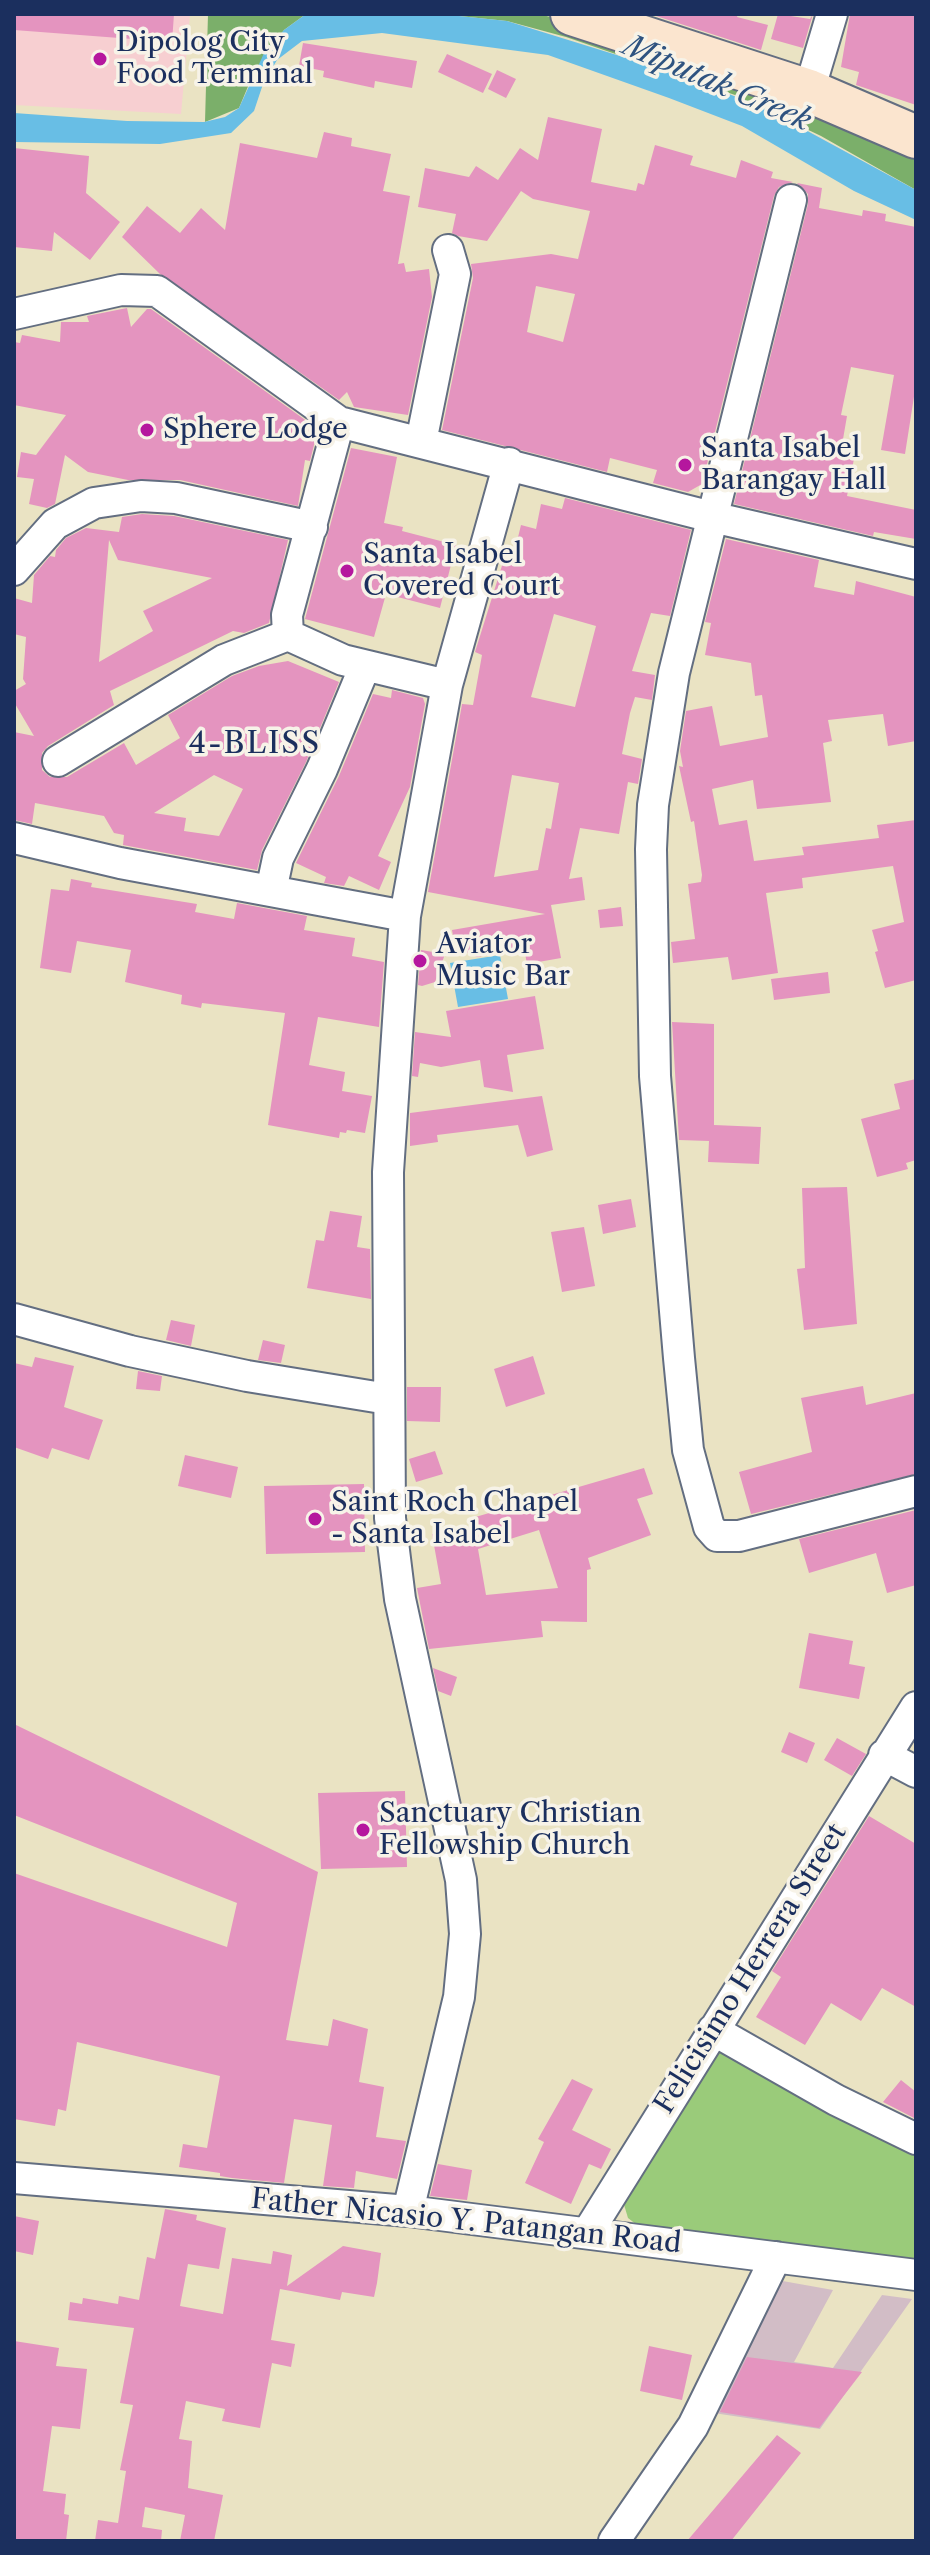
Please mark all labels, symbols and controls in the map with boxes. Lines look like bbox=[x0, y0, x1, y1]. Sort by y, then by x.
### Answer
place label: Dipolog City Food Terminal bbox=[116, 26, 313, 92]
water label: Miputak Creek bbox=[618, 28, 816, 140]
marker: Dipolog City Food Terminal bbox=[91, 50, 109, 68]
place label: Sphere Lodge bbox=[163, 413, 348, 447]
marker: Sphere Lodge bbox=[138, 421, 156, 439]
place label: Santa Isabel Barangay Hall bbox=[701, 432, 886, 498]
marker: Santa Isabel Barangay Hall bbox=[676, 456, 694, 474]
place label: Santa Isabel Covered Court bbox=[363, 538, 560, 604]
marker: Santa Isabel Covered Court bbox=[338, 562, 356, 580]
district label: 4-BLISS bbox=[189, 726, 321, 762]
place label: Aviator Music Bar bbox=[436, 928, 570, 994]
marker: Aviator Music Bar bbox=[411, 952, 429, 970]
place label: Saint Roch Chapel - Santa Isabel bbox=[331, 1486, 578, 1552]
marker: Saint Roch Chapel - Santa Isabel bbox=[306, 1510, 324, 1528]
place label: Sanctuary Christian Fellowship Church bbox=[379, 1797, 642, 1863]
street label: Felicisimo Herrera Street bbox=[648, 1818, 854, 2120]
marker: Sanctuary Christian Fellowship Church bbox=[354, 1821, 372, 1839]
street label: Father Nicasio Y. Patangan Road bbox=[249, 2183, 683, 2261]

